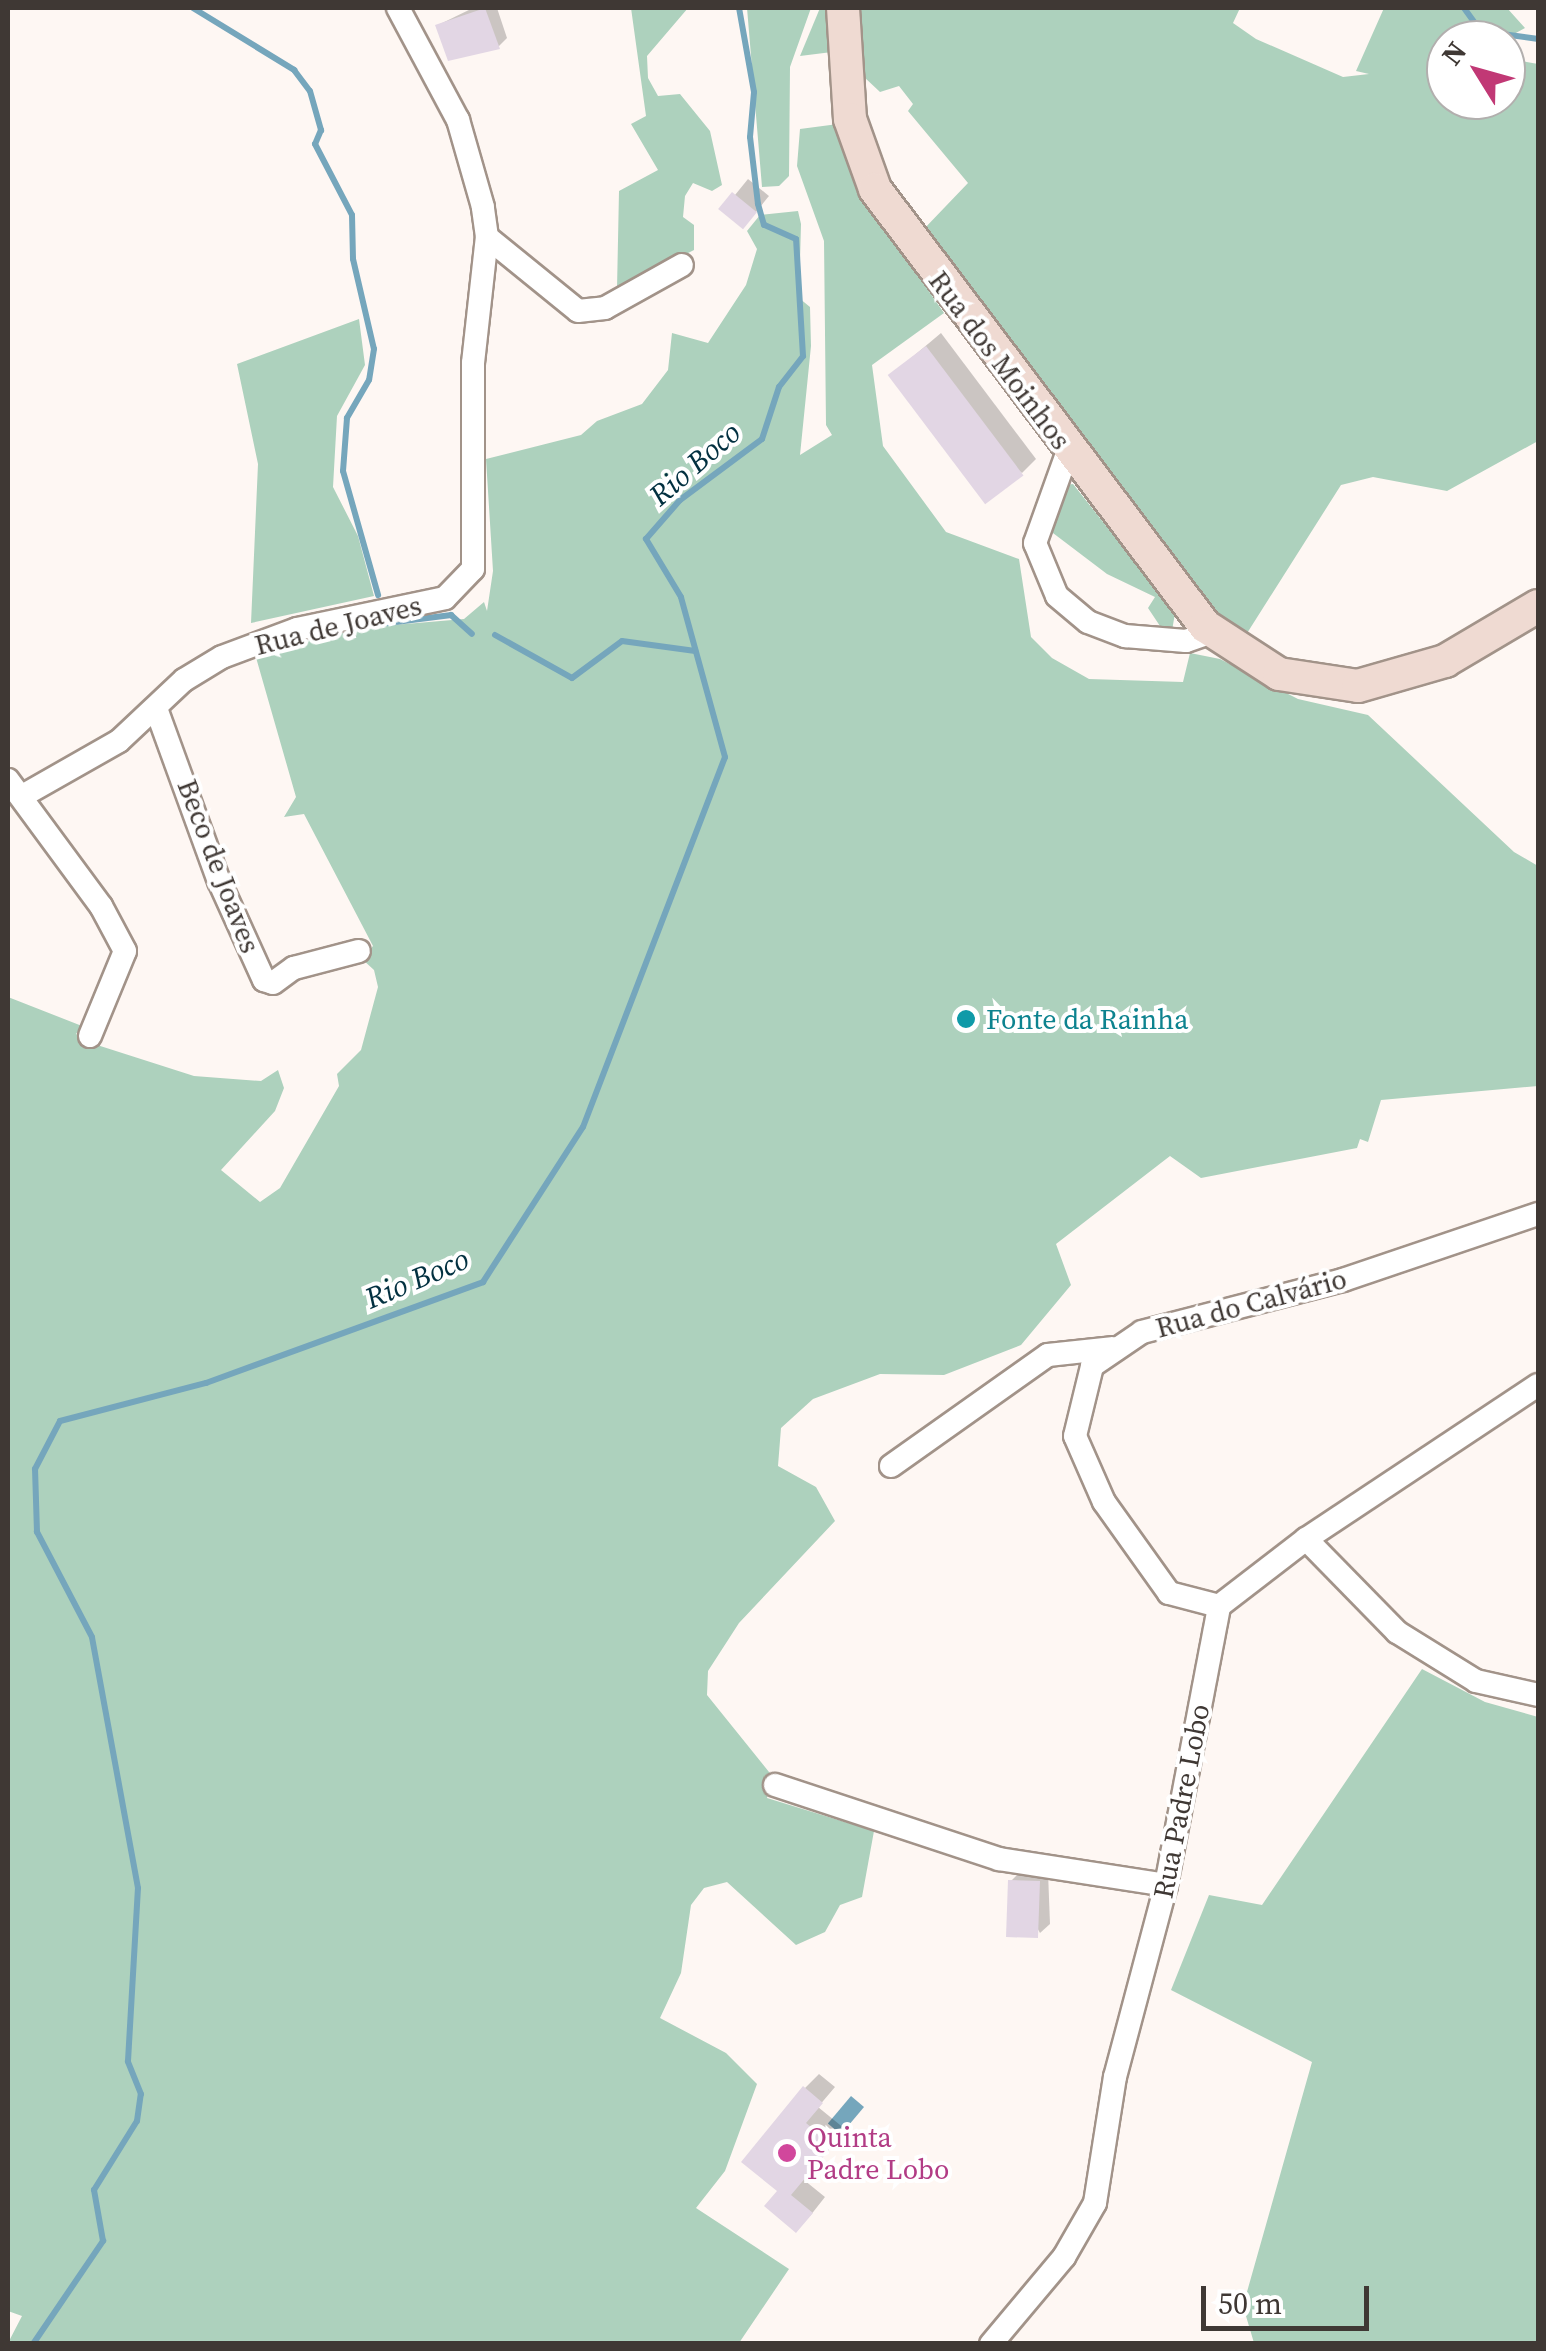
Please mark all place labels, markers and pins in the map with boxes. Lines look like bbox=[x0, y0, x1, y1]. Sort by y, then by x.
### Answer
place label: Fonte da Rainha bbox=[986, 1002, 1188, 1036]
marker: Fonte da Rainha bbox=[955, 1008, 977, 1030]
place label: Quinta Padre Lobo bbox=[807, 2120, 949, 2186]
marker: Quinta Padre Lobo bbox=[776, 2142, 798, 2164]

